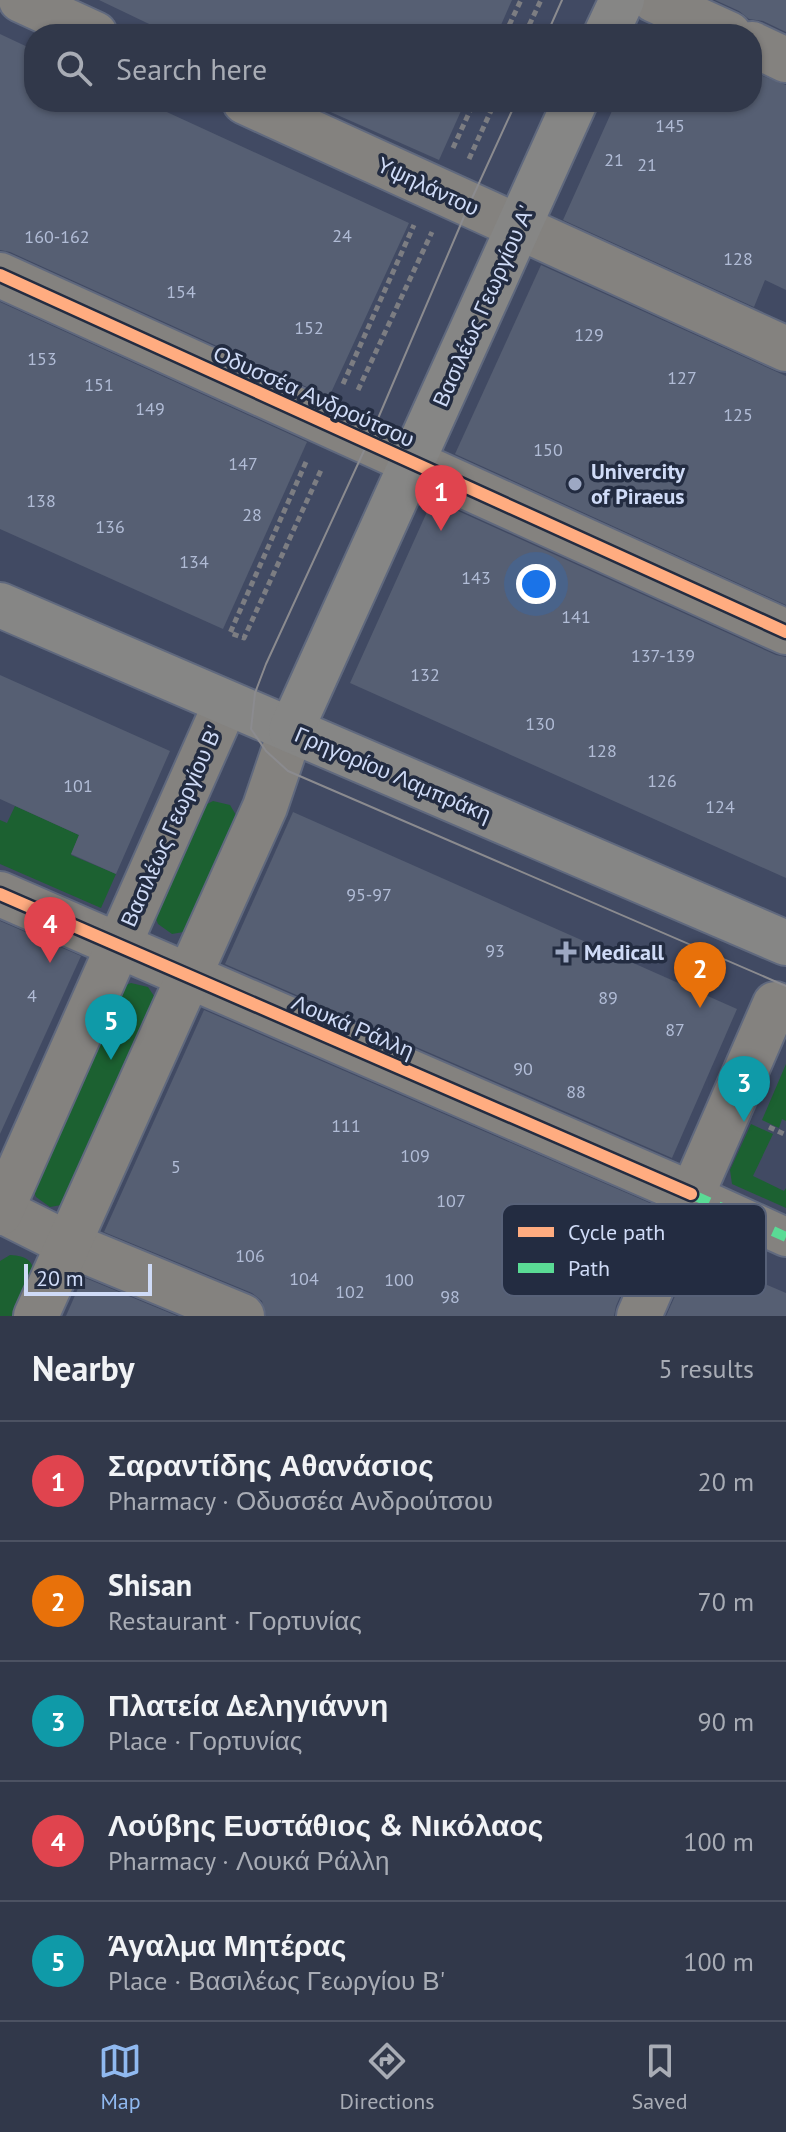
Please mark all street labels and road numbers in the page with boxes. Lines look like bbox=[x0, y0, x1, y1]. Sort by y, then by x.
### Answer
street label: Υψηλάντου bbox=[372, 150, 484, 222]
street label: Βασιλέως Γεωργίου Α' bbox=[426, 201, 540, 411]
street label: Οδυσσέα Ανδρούτσου bbox=[209, 339, 419, 453]
street label: Γρηγορίου Λαμπράκη bbox=[291, 720, 495, 828]
street label: Βασιλέως Γεωργίου Β' bbox=[114, 721, 228, 931]
street label: Λουκά Ράλλη bbox=[288, 988, 418, 1064]

